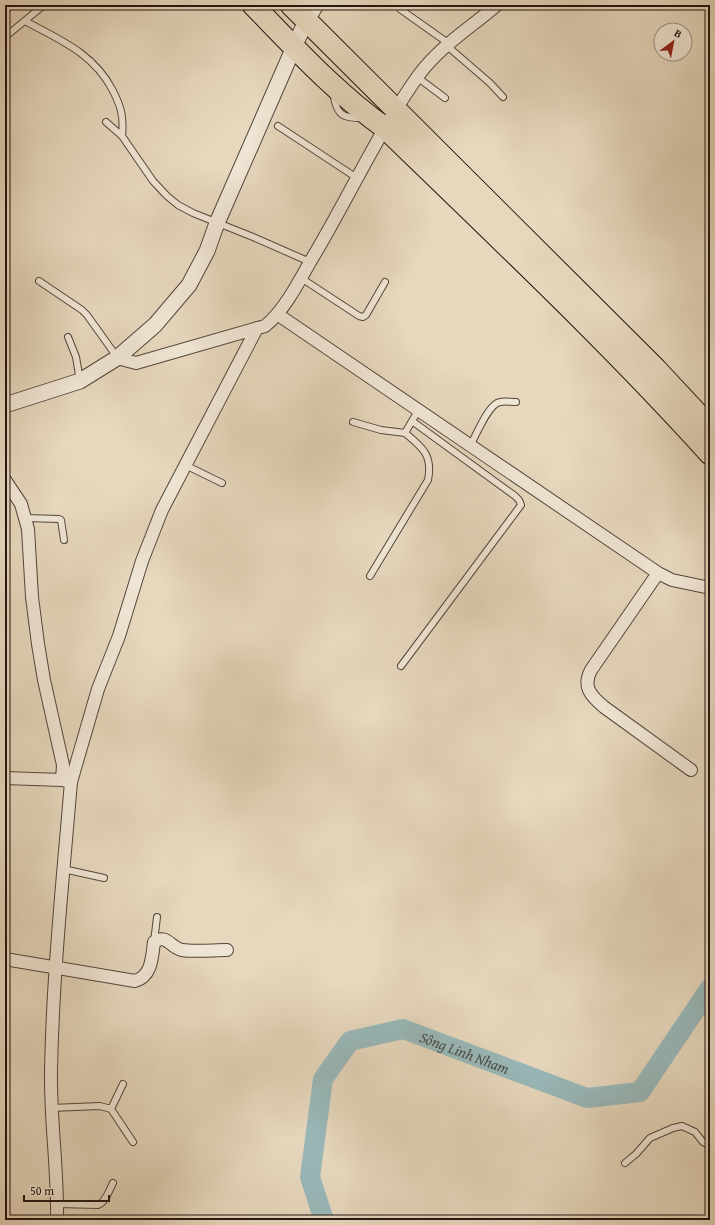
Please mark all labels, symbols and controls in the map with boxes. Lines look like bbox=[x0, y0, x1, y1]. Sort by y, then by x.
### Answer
north arrow bbox=[653, 22, 693, 62]
text: B bbox=[671, 25, 686, 42]
water label: Sông Linh Nham bbox=[417, 1026, 513, 1079]
scale bar bbox=[24, 1177, 109, 1203]
text: 50 m bbox=[30, 1182, 54, 1199]

